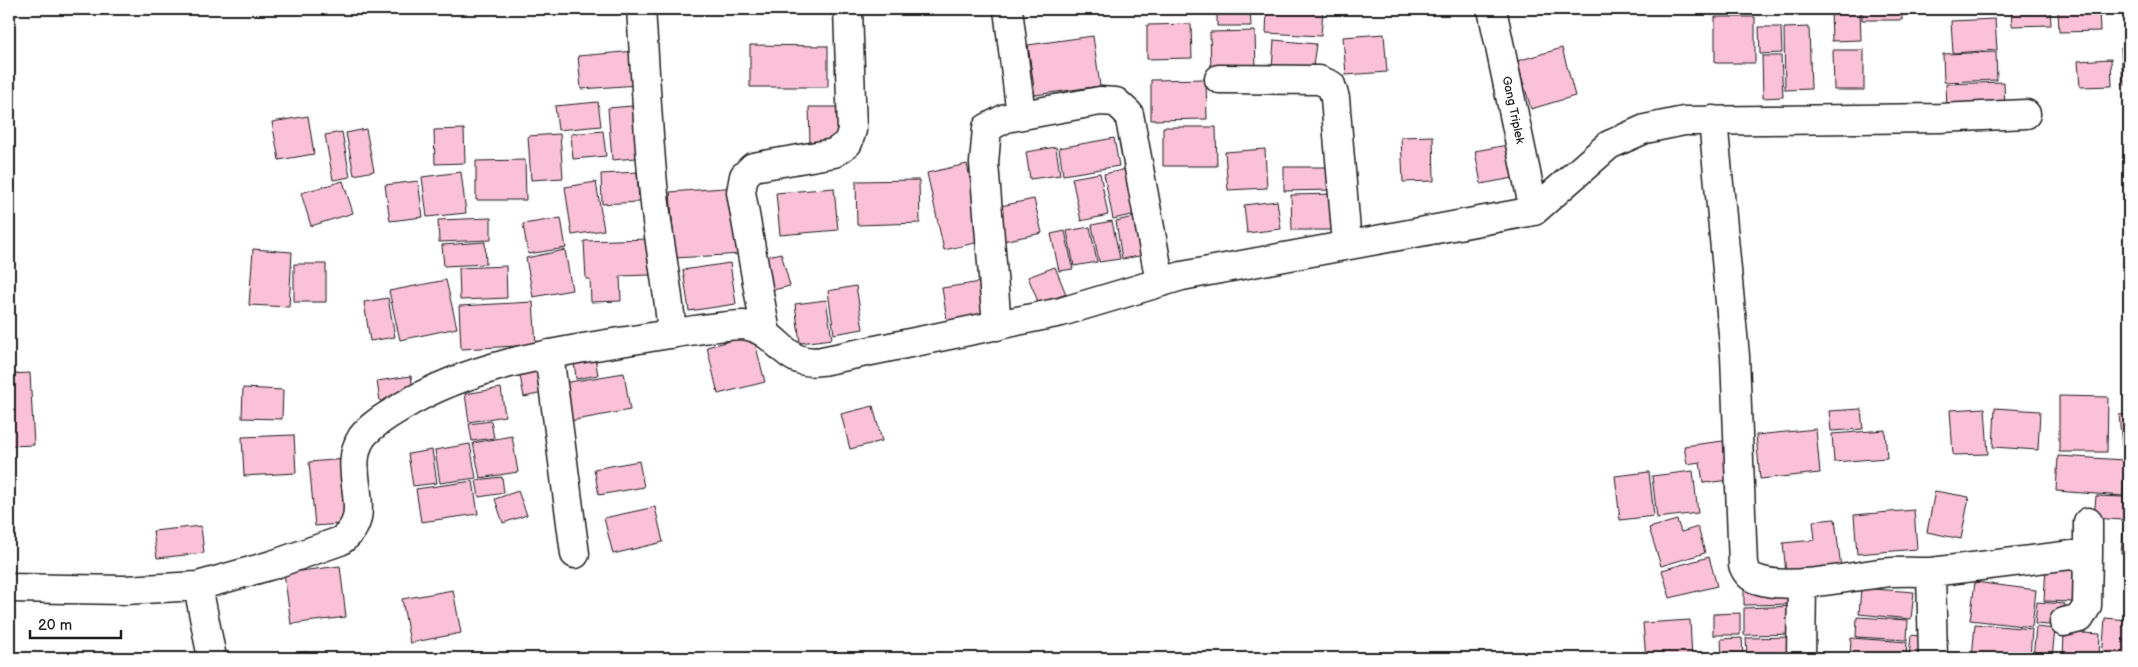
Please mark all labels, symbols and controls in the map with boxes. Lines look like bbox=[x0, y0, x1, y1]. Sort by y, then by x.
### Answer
street label: Gang Triplek bbox=[1499, 75, 1527, 145]
scale bar bbox=[30, 607, 121, 639]
text: 20 m bbox=[38, 616, 72, 635]

